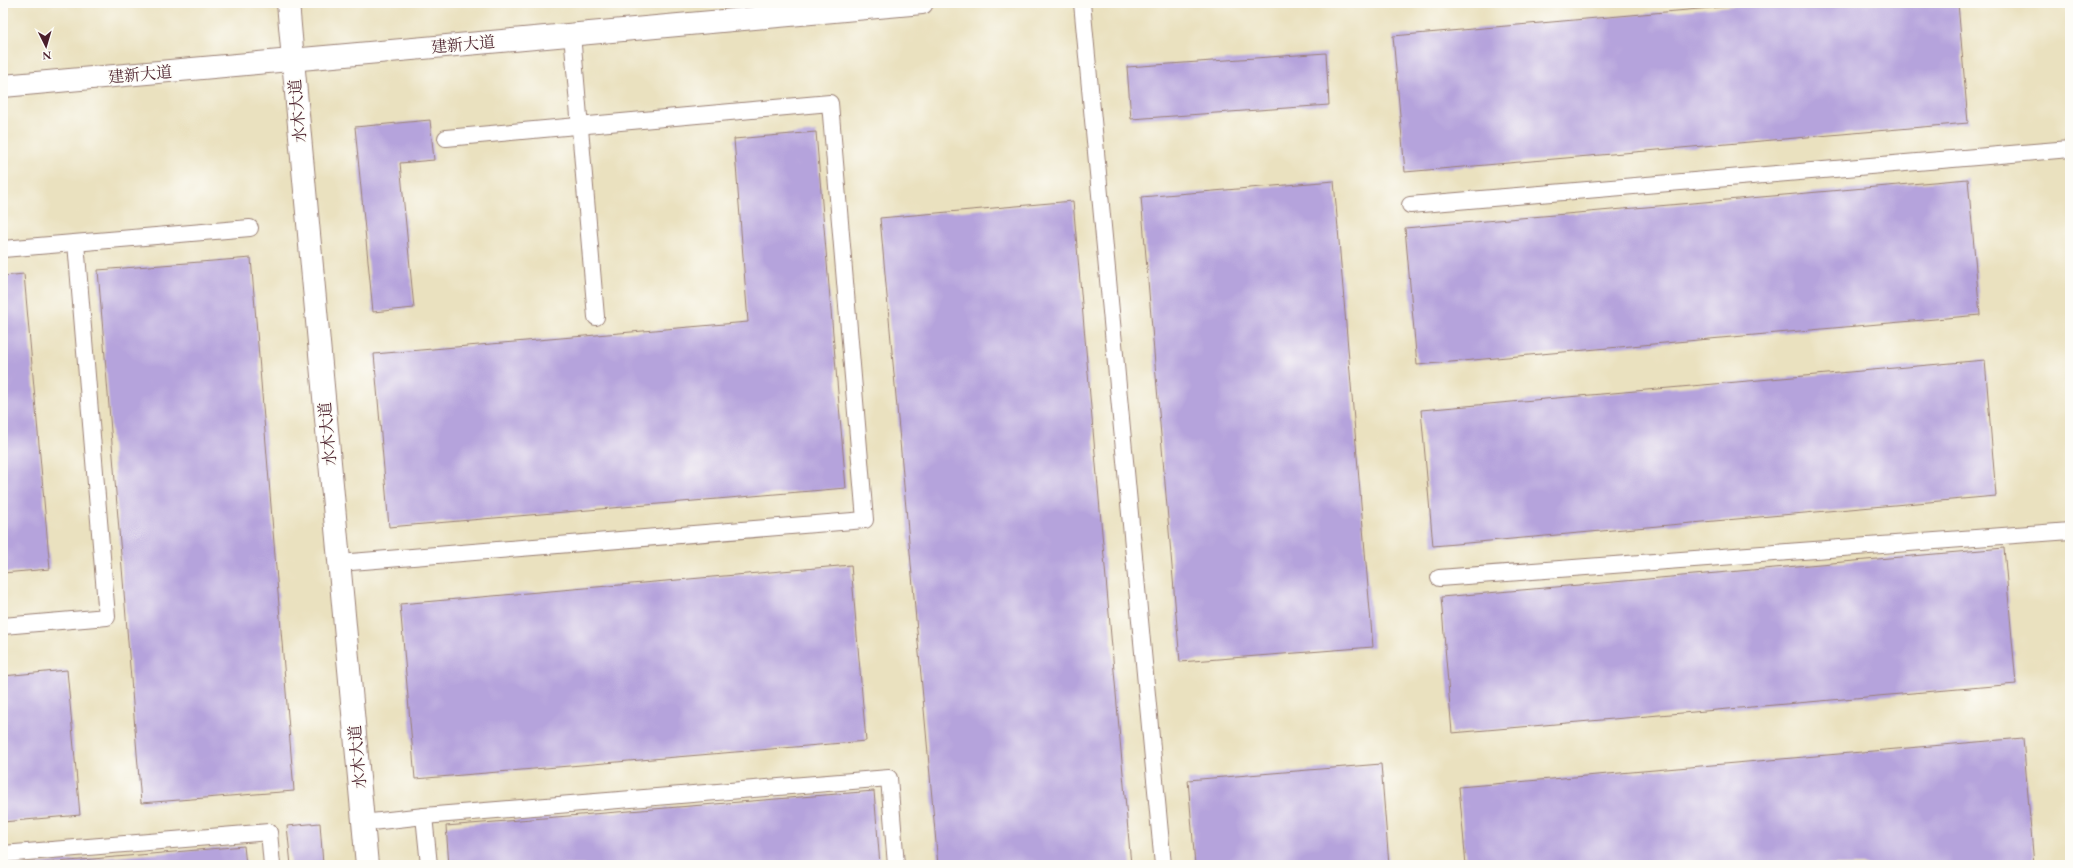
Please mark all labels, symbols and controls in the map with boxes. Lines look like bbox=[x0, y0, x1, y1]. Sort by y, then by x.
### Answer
north arrow bbox=[26, 26, 66, 66]
street label: 建新大道 bbox=[430, 31, 496, 58]
text: N bbox=[42, 49, 52, 63]
street label: 建新大道 bbox=[107, 61, 173, 88]
street label: 水木大道 bbox=[284, 78, 311, 144]
street label: 水木大道 bbox=[314, 401, 341, 467]
street label: 水木大道 bbox=[344, 724, 371, 790]

